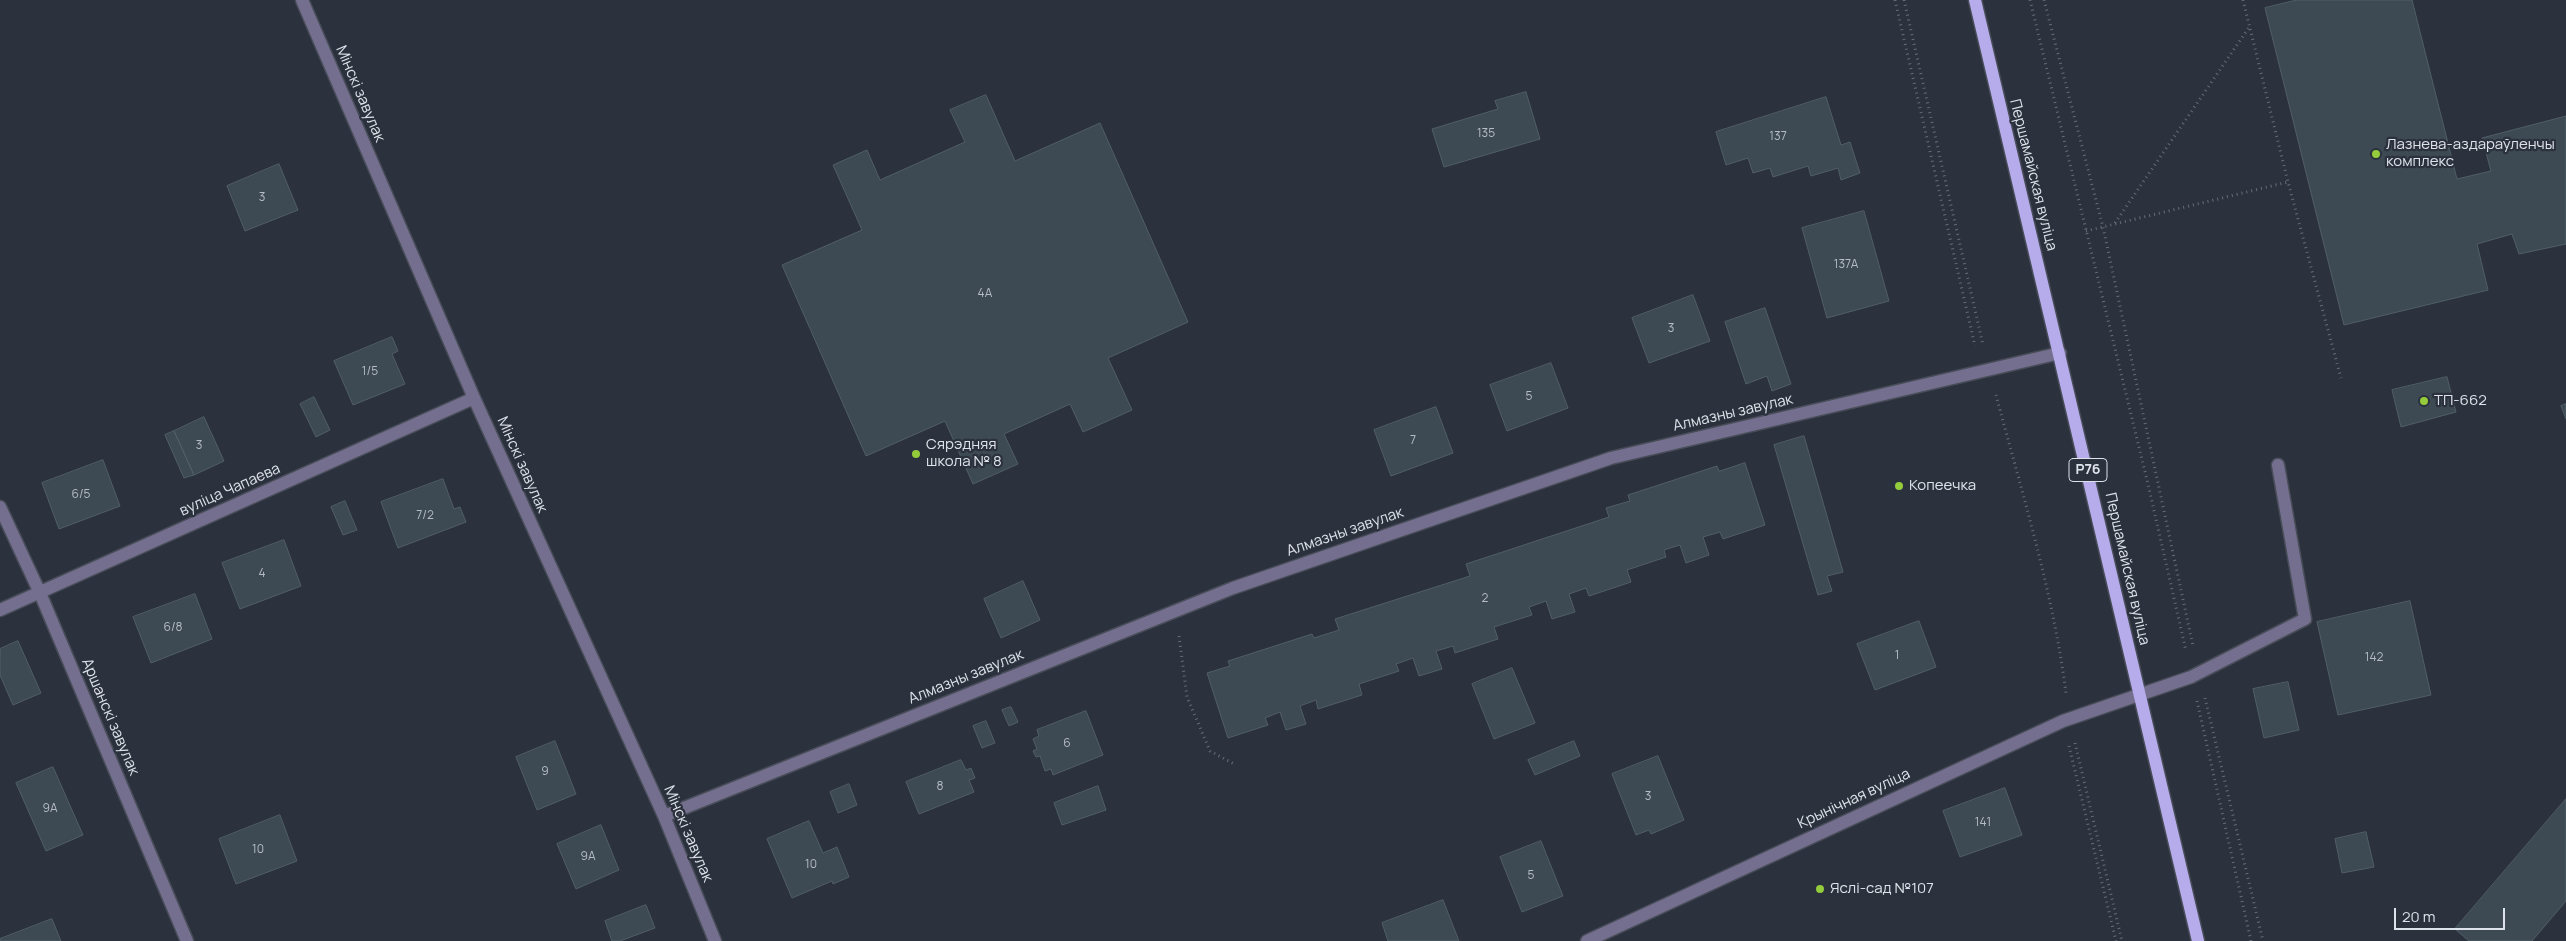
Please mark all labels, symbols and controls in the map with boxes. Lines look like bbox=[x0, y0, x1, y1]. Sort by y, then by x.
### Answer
street label: Мінскі завулак bbox=[332, 43, 388, 145]
street label: Першамайская вуліца bbox=[2005, 97, 2061, 253]
house number: 135 bbox=[1477, 127, 1495, 141]
house number: 137 bbox=[1769, 130, 1787, 144]
place label: Лазнева-аздараўленчы комплекс bbox=[2386, 136, 2555, 171]
marker: Лазнева-аздараўленчы комплекс bbox=[2370, 148, 2382, 160]
house number: 3 bbox=[259, 191, 265, 205]
house number: 137А bbox=[1834, 258, 1858, 272]
house number: 4А bbox=[978, 287, 992, 301]
house number: 3 bbox=[1668, 322, 1674, 336]
house number: 1/5 bbox=[362, 365, 378, 379]
house number: 5 bbox=[1526, 390, 1532, 404]
street label: Алмазны завулак bbox=[1671, 390, 1795, 436]
place label: ТП-662 bbox=[2434, 392, 2487, 410]
marker: ТП-662 bbox=[2418, 395, 2430, 407]
street label: Мінскі завулак bbox=[493, 414, 551, 516]
house number: 7 bbox=[1410, 434, 1416, 448]
place label: Сярэдняя школа № 8 bbox=[926, 436, 1002, 471]
house number: 3 bbox=[196, 439, 202, 453]
marker: Сярэдняя школа № 8 bbox=[910, 448, 922, 460]
road number: Р76 bbox=[2069, 458, 2107, 482]
street label: вуліца Чапаева bbox=[177, 460, 283, 520]
place label: Копеечка bbox=[1909, 477, 1976, 495]
marker: Копеечка bbox=[1893, 480, 1905, 492]
house number: 6/5 bbox=[71, 488, 91, 502]
street label: Першамайская вуліца bbox=[2101, 491, 2153, 647]
street label: Алмазны завулак bbox=[1284, 504, 1406, 560]
house number: 7/2 bbox=[416, 509, 434, 523]
house number: 4 bbox=[258, 567, 266, 581]
house number: 2 bbox=[1482, 592, 1488, 606]
house number: 6/8 bbox=[163, 621, 183, 635]
street label: Алмазны завулак bbox=[906, 646, 1026, 708]
house number: 1 bbox=[1895, 649, 1899, 663]
house number: 142 bbox=[2365, 651, 2383, 665]
street label: Аршанскі завулак bbox=[77, 656, 143, 778]
house number: 6 bbox=[1063, 737, 1071, 751]
house number: 9 bbox=[541, 765, 549, 779]
street label: Крынічная вуліца bbox=[1795, 765, 1913, 833]
house number: 8 bbox=[937, 780, 943, 794]
street label: Мінскі завулак bbox=[660, 783, 716, 885]
house number: 3 bbox=[1645, 790, 1651, 804]
house number: 9А bbox=[42, 802, 58, 816]
house number: 141 bbox=[1975, 816, 1991, 830]
house number: 10 bbox=[252, 843, 264, 857]
house number: 9А bbox=[580, 850, 596, 864]
house number: 10 bbox=[805, 858, 817, 872]
house number: 5 bbox=[1528, 869, 1534, 883]
place label: Яслі-сад №107 bbox=[1830, 880, 1934, 898]
marker: Яслі-сад №107 bbox=[1814, 883, 1826, 895]
scale bar bbox=[2396, 898, 2507, 930]
text: 20 m bbox=[2402, 906, 2435, 927]

